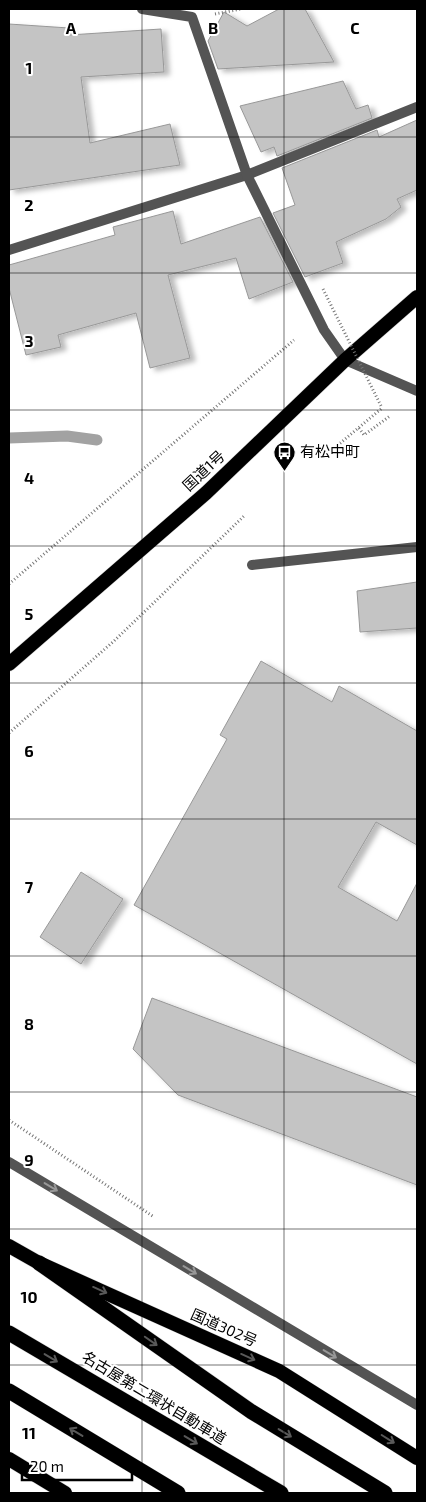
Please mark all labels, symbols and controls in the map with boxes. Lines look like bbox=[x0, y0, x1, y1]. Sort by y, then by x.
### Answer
text: A bbox=[66, 18, 77, 37]
text: B bbox=[208, 18, 218, 37]
text: C bbox=[350, 18, 360, 37]
text: 1 bbox=[26, 58, 32, 77]
text: 2 bbox=[24, 195, 34, 214]
text: 3 bbox=[24, 331, 34, 350]
bus stop icon: 有松中町 bbox=[272, 440, 296, 471]
place label: 有松中町 bbox=[300, 442, 360, 460]
street label: 国道1号 bbox=[179, 446, 228, 494]
text: 4 bbox=[24, 468, 34, 487]
text: 5 bbox=[25, 604, 34, 623]
text: 6 bbox=[24, 741, 34, 760]
text: 7 bbox=[25, 877, 34, 896]
text: 8 bbox=[24, 1014, 34, 1033]
text: 9 bbox=[24, 1150, 34, 1169]
one-way arrow bbox=[43, 1183, 57, 1193]
one-way arrow bbox=[183, 1266, 197, 1276]
one-way arrow bbox=[92, 1286, 107, 1296]
text: 10 bbox=[20, 1287, 38, 1306]
street label: 国道302号 bbox=[188, 1304, 260, 1350]
one-way arrow bbox=[144, 1336, 158, 1346]
street label: 名古屋第二環状自動車道 bbox=[79, 1347, 230, 1447]
one-way arrow bbox=[322, 1349, 336, 1359]
one-way arrow bbox=[240, 1352, 255, 1362]
one-way arrow bbox=[43, 1353, 57, 1363]
text: 11 bbox=[22, 1423, 36, 1442]
one-way arrow bbox=[70, 1427, 84, 1437]
one-way arrow bbox=[278, 1428, 292, 1438]
one-way arrow bbox=[183, 1435, 198, 1445]
one-way arrow bbox=[380, 1435, 394, 1445]
scale bar bbox=[22, 1450, 132, 1482]
text: 20 m bbox=[30, 1457, 64, 1475]

